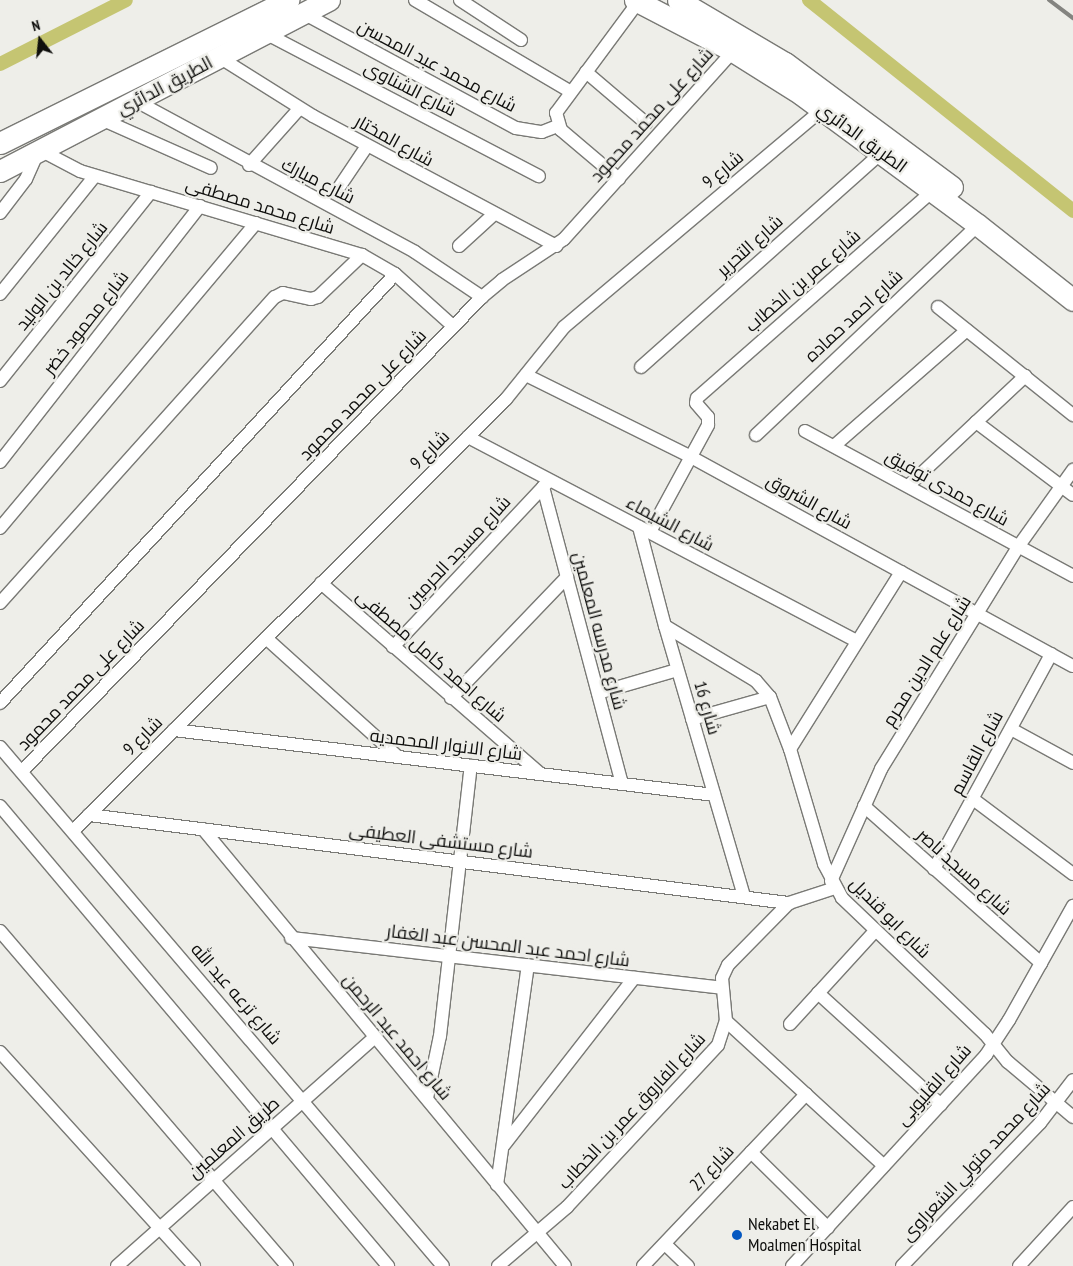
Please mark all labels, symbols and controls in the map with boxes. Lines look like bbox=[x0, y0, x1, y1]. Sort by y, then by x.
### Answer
north arrow bbox=[15, 15, 65, 65]
street label: شارع محمد عبد المحسن bbox=[354, 15, 520, 117]
text: N bbox=[30, 16, 42, 35]
street label: شارع على محمد محمود bbox=[586, 43, 718, 187]
street label: الطريق الدائري bbox=[113, 52, 217, 120]
street label: شارع الشناوى bbox=[360, 57, 460, 121]
street label: الطريق الدائري bbox=[813, 98, 911, 178]
street label: شارع المختار bbox=[351, 111, 437, 171]
street label: شارع 9 bbox=[698, 147, 748, 193]
street label: شارع مبارك bbox=[278, 153, 358, 209]
street label: شارع محمد مصطفى bbox=[183, 173, 337, 239]
street label: شارع التحرير bbox=[712, 211, 788, 281]
street label: شارع خالد بن الوليد bbox=[12, 217, 112, 335]
street label: شارع عمر بن الخطاب bbox=[741, 225, 865, 337]
street label: شارع احمد حماده bbox=[801, 265, 907, 367]
street label: شارع محمود خضر bbox=[39, 267, 133, 379]
street label: شارع على محمد محمود bbox=[295, 325, 431, 465]
street label: شارع 9 bbox=[406, 426, 454, 474]
street label: شارع حمدى توفيق bbox=[881, 445, 1013, 531]
street label: شارع الشروق bbox=[762, 470, 856, 534]
street label: شارع مسجد الحرمين bbox=[400, 491, 516, 613]
street label: شارع الشيماء bbox=[622, 492, 718, 556]
street label: شارع مدرسه المعلمين bbox=[568, 550, 630, 712]
street label: شارع احمد كامل مصطفى bbox=[352, 585, 510, 727]
street label: شارع علم الدين محرم bbox=[878, 592, 976, 730]
street label: شارع على محمد محمود bbox=[13, 615, 149, 755]
street label: شارع 16 bbox=[689, 679, 725, 737]
street label: شارع القاسم bbox=[946, 707, 1008, 799]
street label: شارع 9 bbox=[119, 712, 167, 760]
street label: شارع الانوار المحمديه bbox=[369, 725, 523, 765]
street label: شارع مستشفى العطيفى bbox=[348, 819, 534, 863]
street label: شارع مسجد ناصر bbox=[912, 824, 1016, 920]
street label: شارع ابو قنديل bbox=[845, 873, 935, 963]
street label: شارع احمد عبد المحسن عبد الغفار bbox=[385, 920, 631, 972]
street label: شارع ترعه عبد الله bbox=[186, 939, 286, 1049]
street label: شارع احمد عبد الرحمن bbox=[338, 969, 456, 1105]
street label: شارع الفاروق عمر بن الخطاب bbox=[554, 1028, 710, 1194]
street label: شارع القليوبى bbox=[892, 1040, 976, 1130]
street label: شارع محمد متولي الشعراوى bbox=[897, 1078, 1055, 1246]
street label: طريق المعلمين bbox=[184, 1092, 284, 1184]
street label: شارع 27 bbox=[685, 1141, 739, 1195]
place label: Nekabet El Moalmen Hospital bbox=[748, 1214, 861, 1256]
marker: Nekabet El Moalmen Hospital bbox=[730, 1228, 744, 1242]

